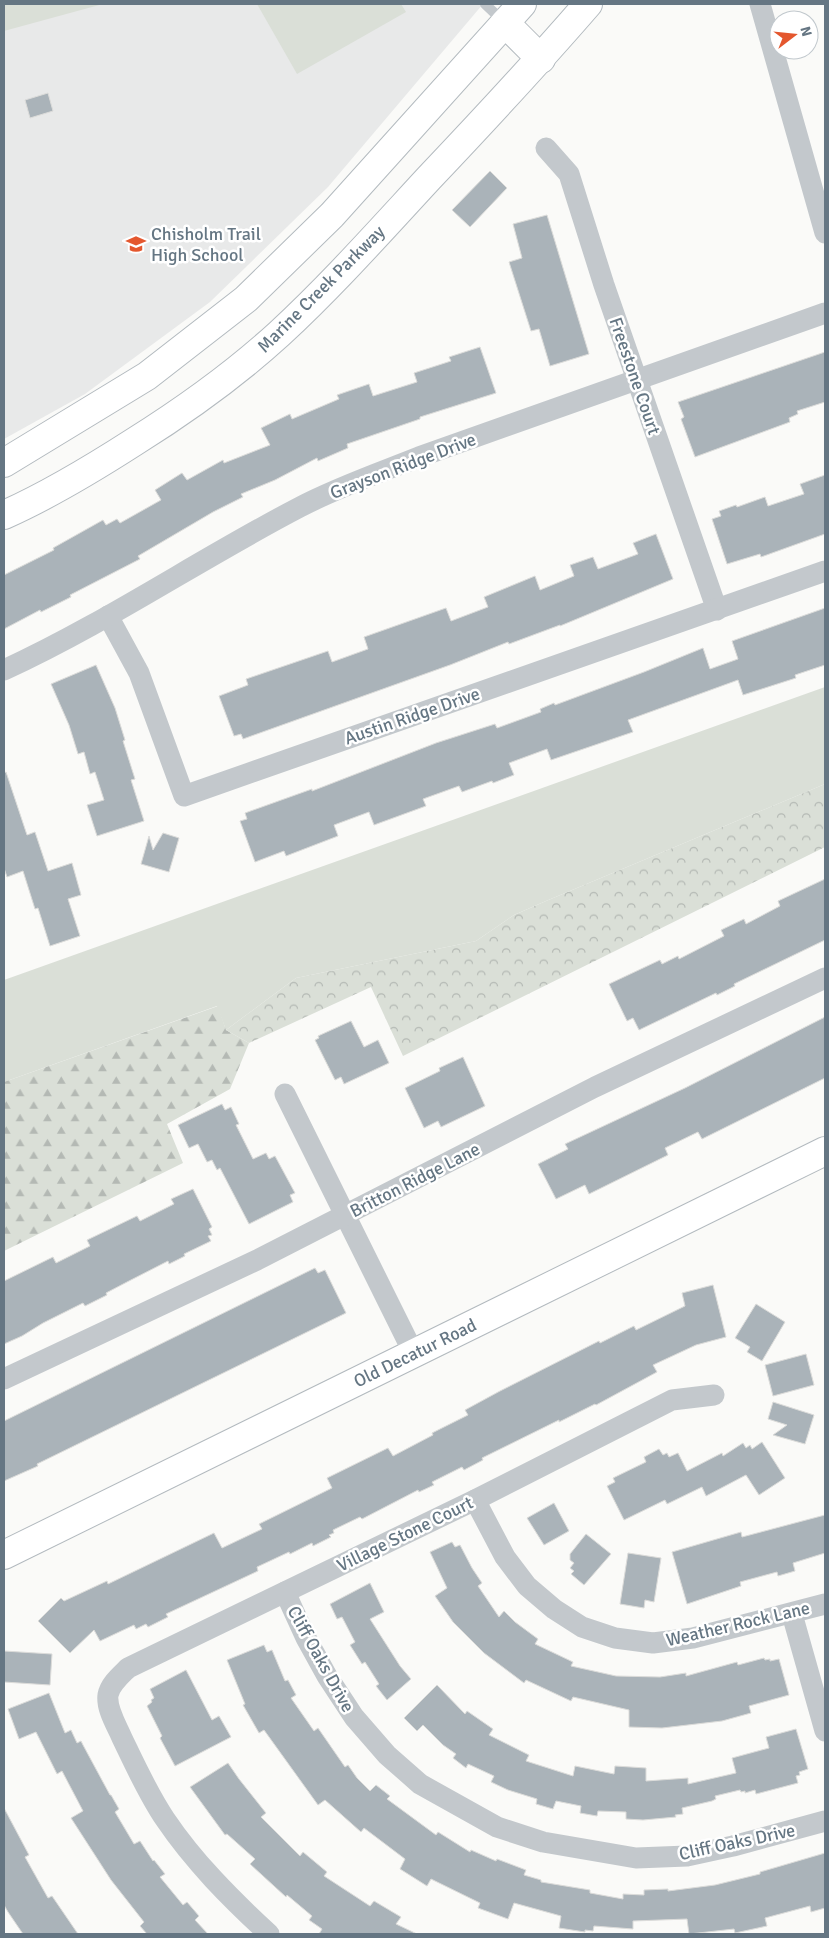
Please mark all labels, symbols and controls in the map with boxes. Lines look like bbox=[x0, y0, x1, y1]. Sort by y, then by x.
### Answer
north arrow bbox=[769, 10, 819, 60]
text: N bbox=[797, 25, 816, 39]
street label: Marine Creek Parkway bbox=[253, 220, 390, 357]
place label: Chisholm Trail High School bbox=[151, 223, 261, 266]
school or university icon: Chisholm Trail High School bbox=[125, 233, 147, 255]
street label: Freestone Court bbox=[605, 314, 665, 438]
street label: Grayson Ridge Drive bbox=[327, 428, 479, 504]
street label: Austin Ridge Drive bbox=[341, 683, 483, 749]
street label: Britton Ridge Lane bbox=[346, 1138, 484, 1222]
street label: Old Decatur Road bbox=[350, 1314, 480, 1392]
street label: Village Stone Court bbox=[333, 1492, 477, 1576]
street label: Weather Rock Lane bbox=[664, 1597, 812, 1651]
street label: Cliff Oaks Drive bbox=[283, 1602, 359, 1716]
street label: Cliff Oaks Drive bbox=[677, 1819, 797, 1865]

